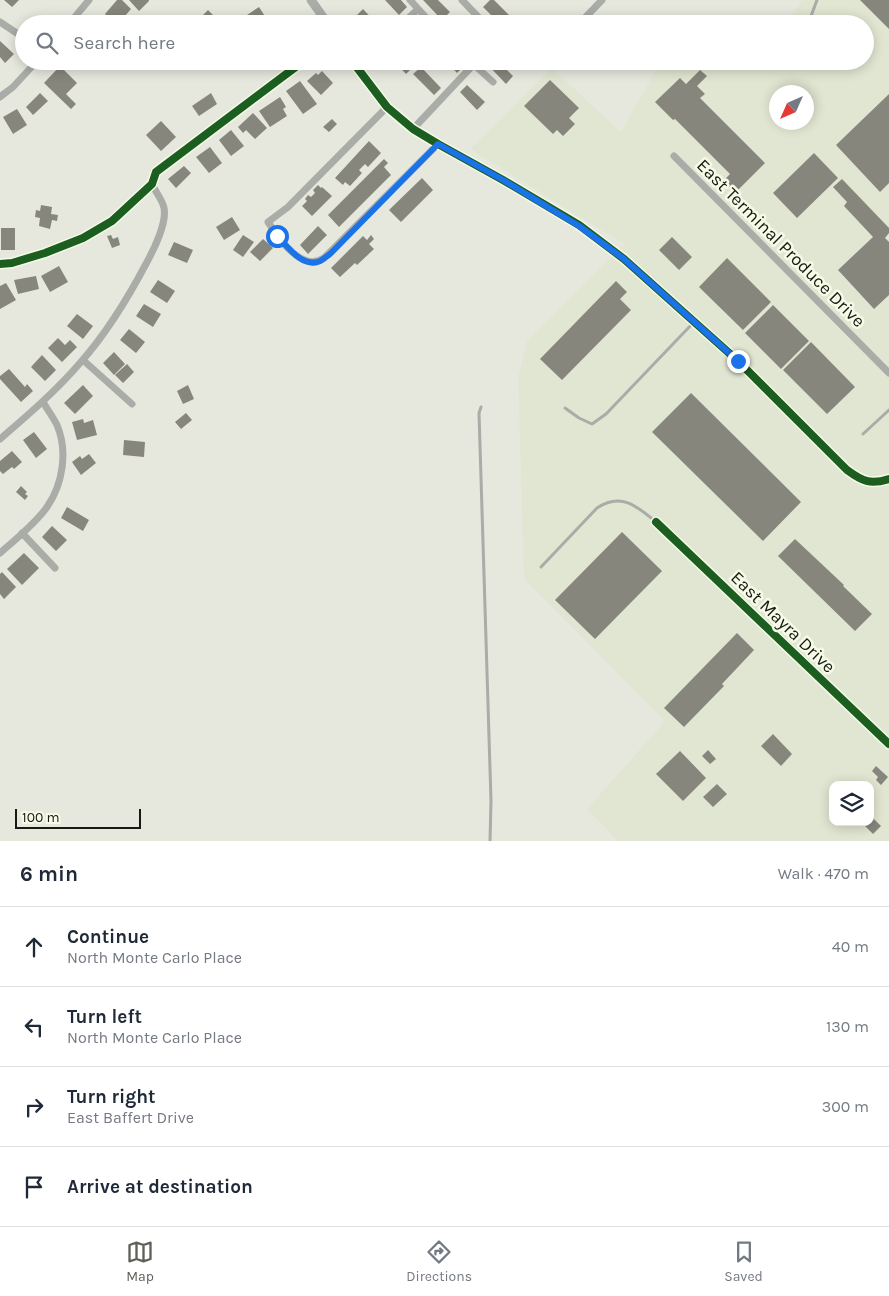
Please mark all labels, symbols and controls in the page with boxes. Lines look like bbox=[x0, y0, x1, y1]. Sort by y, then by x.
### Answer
search box bbox=[15, 15, 874, 70]
icon: search bbox=[33, 29, 61, 57]
text: Search here bbox=[73, 32, 175, 54]
north arrow bbox=[769, 85, 814, 130]
street label: East Terminal Produce Drive bbox=[692, 154, 870, 332]
route start bbox=[266, 225, 289, 248]
route end bbox=[727, 350, 750, 373]
street label: East Mayra Drive bbox=[726, 567, 840, 677]
map controls bbox=[829, 781, 874, 826]
button: layers bbox=[829, 781, 874, 826]
scale bar bbox=[15, 806, 141, 829]
text: 100 m bbox=[22, 809, 60, 826]
text: 6 min bbox=[20, 862, 78, 886]
text: Walk · 470 m bbox=[778, 864, 869, 883]
text: Continue bbox=[67, 926, 149, 948]
icon: ahead bbox=[20, 933, 48, 961]
text: 40 m bbox=[832, 937, 869, 956]
text: North Monte Carlo Place bbox=[67, 948, 242, 967]
text: Turn left bbox=[67, 1006, 142, 1028]
icon: left bbox=[20, 1013, 48, 1041]
text: 130 m bbox=[826, 1017, 869, 1036]
text: North Monte Carlo Place bbox=[67, 1028, 242, 1047]
text: Turn right bbox=[67, 1086, 156, 1108]
icon: right bbox=[20, 1093, 48, 1121]
text: 300 m bbox=[822, 1097, 869, 1116]
text: East Baffert Drive bbox=[67, 1108, 194, 1127]
icon: arrive bbox=[20, 1173, 48, 1201]
text: Arrive at destination bbox=[67, 1176, 253, 1198]
tab: Map bbox=[126, 1238, 154, 1285]
tab: Directions bbox=[406, 1238, 472, 1285]
tab: Saved bbox=[724, 1238, 763, 1285]

